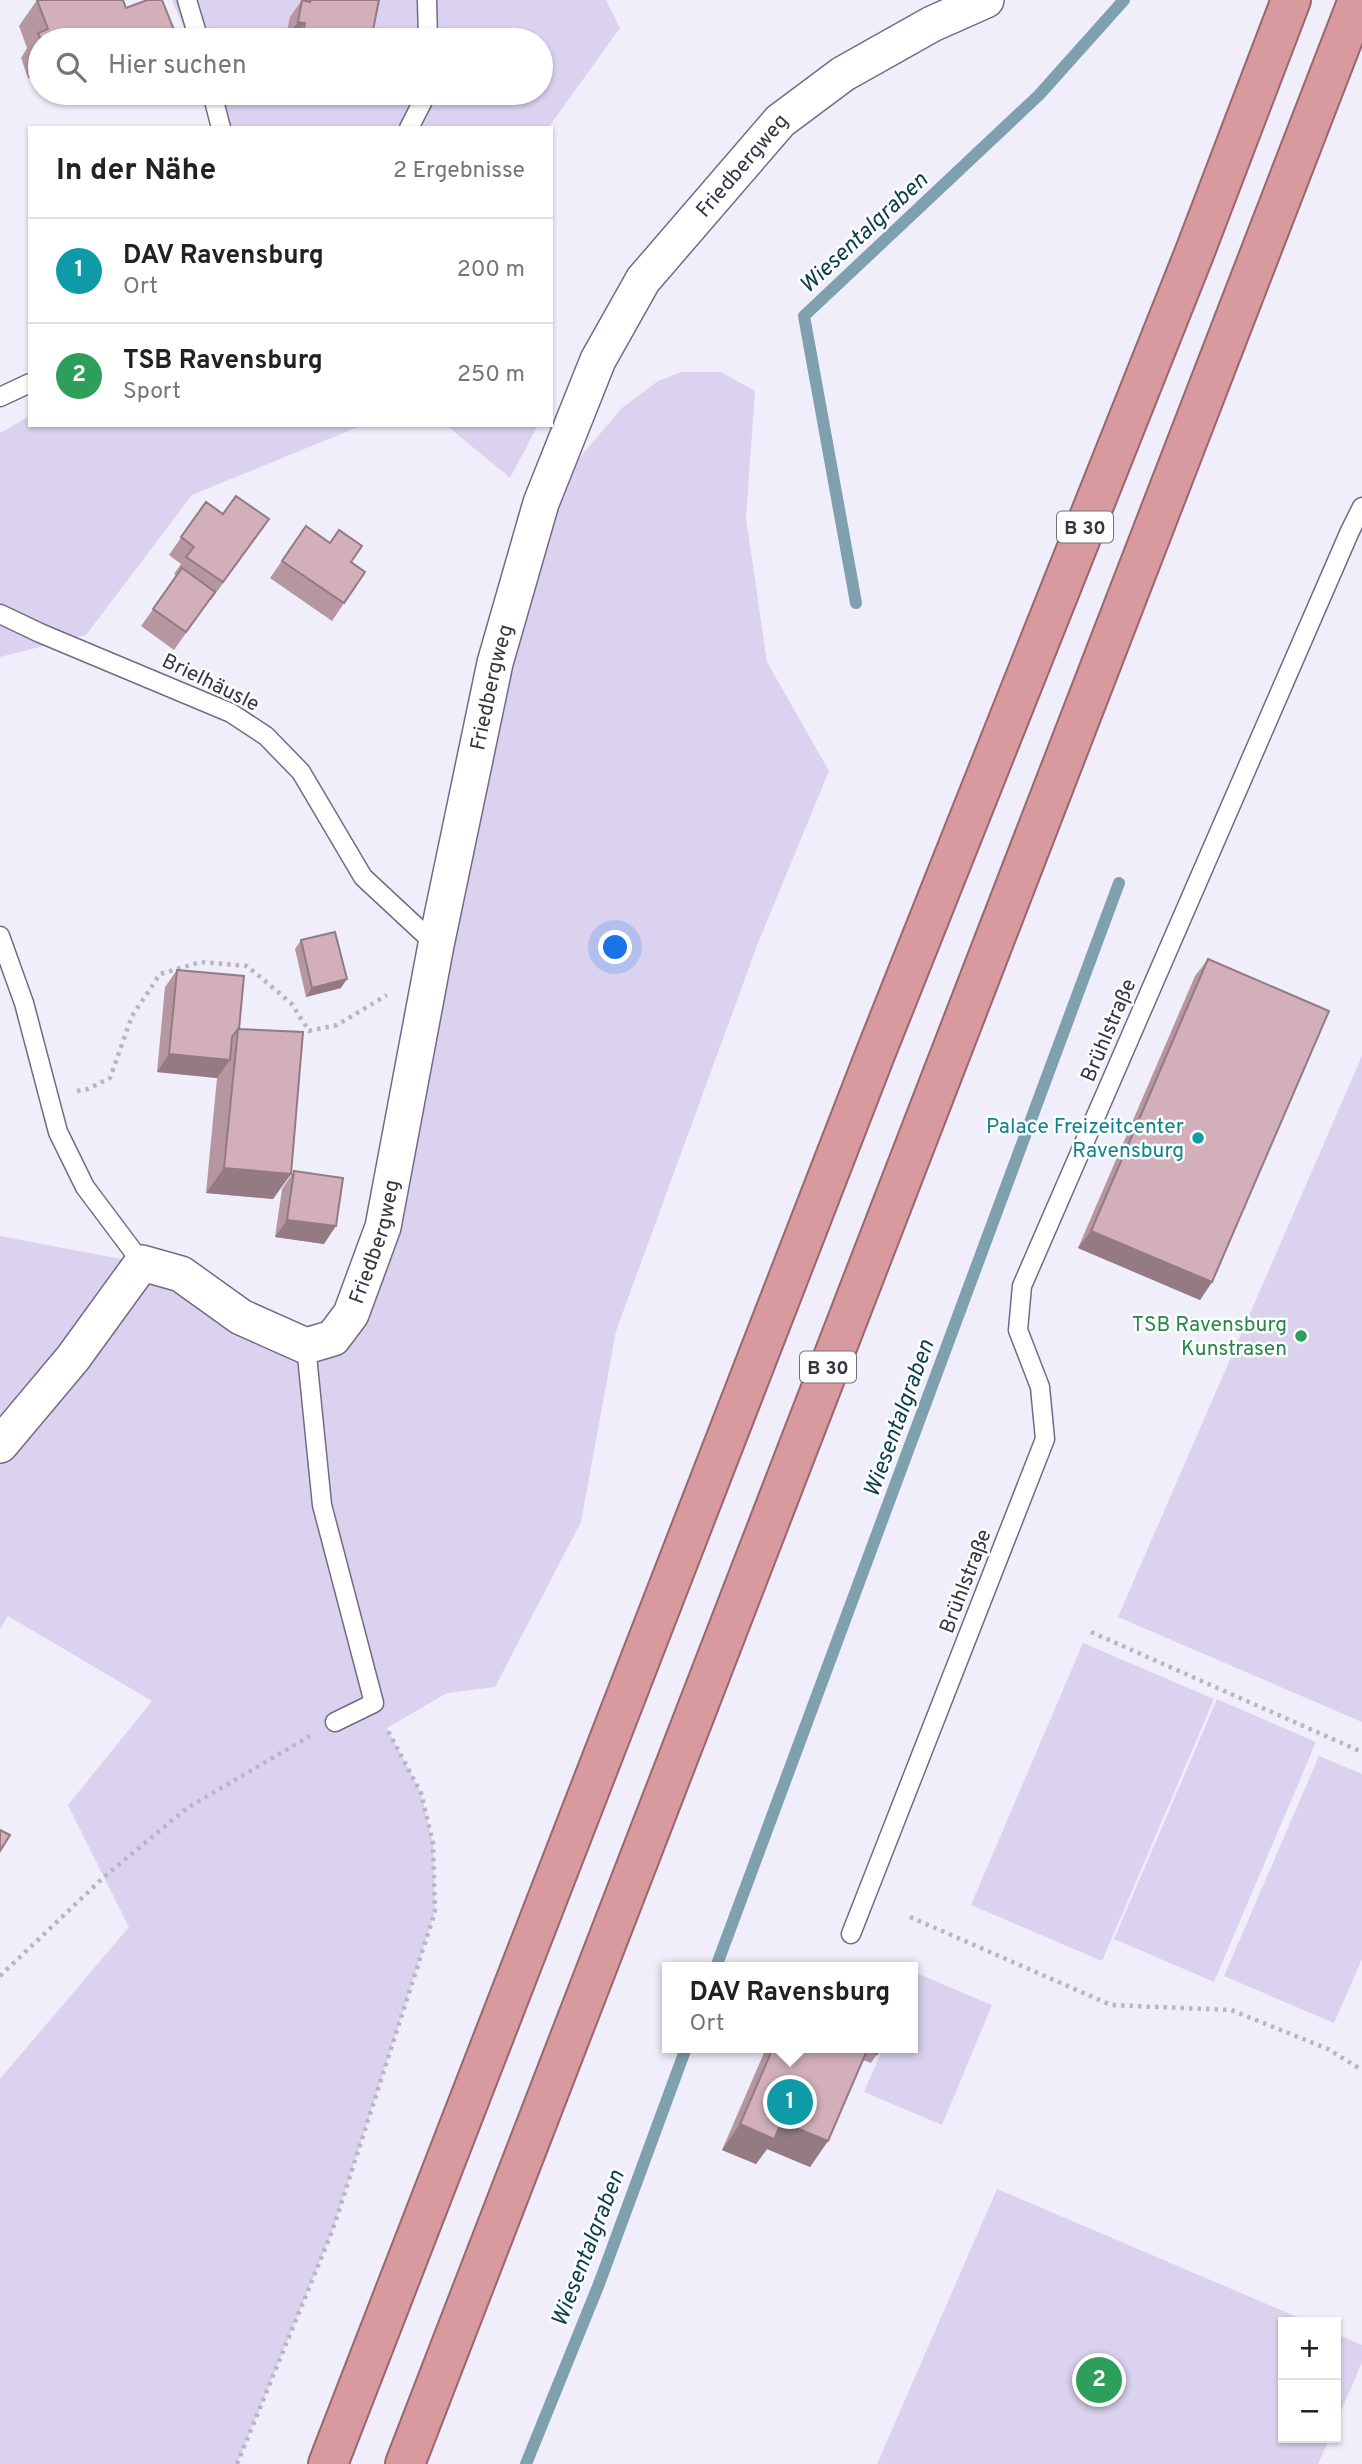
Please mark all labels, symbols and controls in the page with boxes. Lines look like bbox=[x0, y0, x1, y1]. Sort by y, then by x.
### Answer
search box bbox=[28, 28, 553, 105]
icon: search bbox=[52, 48, 90, 86]
text: Hier suchen bbox=[108, 50, 247, 83]
street label: Friedbergweg bbox=[691, 109, 795, 224]
text: In der Nähe bbox=[56, 153, 216, 190]
text: 2 Ergebnisse bbox=[393, 157, 525, 186]
water label: Wiesentalgraben bbox=[794, 166, 935, 301]
text: DAV Ravensburg bbox=[123, 240, 324, 273]
text: 1 bbox=[74, 256, 84, 285]
text: 200 m bbox=[457, 256, 525, 285]
text: Ort bbox=[123, 273, 158, 302]
text: TSB Ravensburg bbox=[123, 345, 323, 378]
text: 2 bbox=[72, 361, 86, 390]
text: 250 m bbox=[457, 361, 525, 390]
text: Sport bbox=[123, 378, 181, 407]
road number: B 30 bbox=[1057, 512, 1113, 542]
street label: Friedbergweg bbox=[465, 621, 520, 753]
street label: Brielhäusle bbox=[157, 648, 264, 719]
your location bbox=[598, 930, 632, 964]
street label: Brühlstraße bbox=[1076, 975, 1143, 1086]
place label: Palace Freizeitcenter Ravensburg bbox=[986, 1114, 1184, 1165]
marker: Palace Freizeitcenter Ravensburg bbox=[1190, 1130, 1206, 1146]
street label: Friedbergweg bbox=[344, 1178, 407, 1308]
place label: TSB Ravensburg Kunstrasen bbox=[1132, 1312, 1287, 1363]
marker: TSB Ravensburg Kunstrasen bbox=[1293, 1328, 1309, 1344]
water label: Wiesentalgraben bbox=[858, 1336, 942, 1502]
road number: B 30 bbox=[800, 1352, 856, 1382]
street label: Brühlstraße bbox=[934, 1526, 999, 1638]
popup bbox=[662, 1962, 918, 2053]
text: DAV Ravensburg bbox=[690, 1977, 890, 2010]
text: Ort bbox=[690, 2010, 724, 2039]
pin: 1 bbox=[767, 2076, 813, 2128]
water label: Wiesentalgraben bbox=[546, 2166, 633, 2331]
map controls bbox=[1278, 2317, 1341, 2443]
button: + bbox=[1278, 2317, 1341, 2380]
pin: 2 bbox=[1076, 2354, 1122, 2406]
button: − bbox=[1278, 2380, 1341, 2443]

